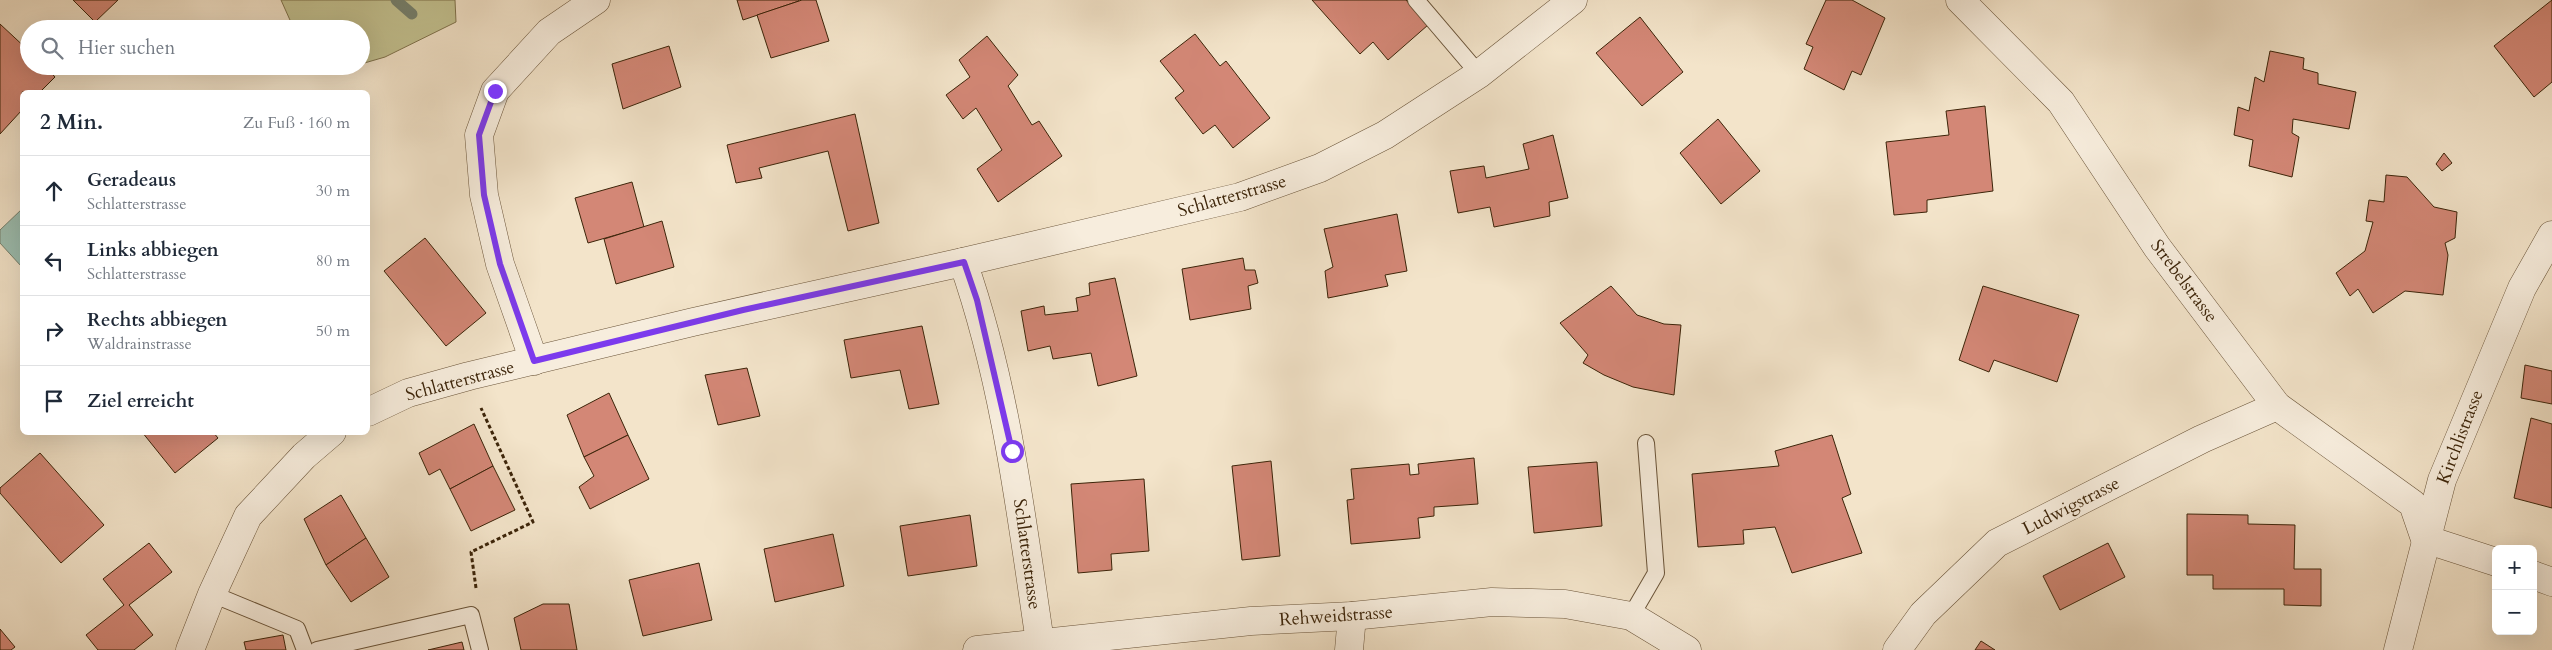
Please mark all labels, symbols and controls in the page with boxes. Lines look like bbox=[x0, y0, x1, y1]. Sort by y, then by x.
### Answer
search box bbox=[20, 20, 370, 75]
icon: search bbox=[38, 34, 66, 62]
text: Hier suchen bbox=[78, 35, 175, 61]
route end bbox=[484, 80, 507, 103]
text: 2 Min. bbox=[40, 108, 103, 137]
text: Zu Fuß · 160 m bbox=[243, 112, 350, 134]
text: Geradeaus bbox=[87, 167, 176, 193]
street label: Schlatterstrasse bbox=[1175, 169, 1289, 223]
icon: ahead bbox=[40, 177, 68, 205]
text: 30 m bbox=[316, 180, 350, 202]
text: Schlatterstrasse bbox=[87, 193, 186, 215]
street label: Strebelstrasse bbox=[2144, 234, 2224, 328]
text: Links abbiegen bbox=[87, 237, 219, 263]
icon: left bbox=[40, 247, 68, 275]
text: 80 m bbox=[316, 250, 350, 272]
text: Schlatterstrasse bbox=[87, 263, 186, 285]
text: Rechts abbiegen bbox=[87, 307, 228, 333]
icon: right bbox=[40, 317, 68, 345]
text: 50 m bbox=[316, 320, 350, 342]
text: Waldrainstrasse bbox=[87, 333, 192, 355]
street label: Schlatterstrasse bbox=[403, 354, 517, 408]
street label: Kirchlistrasse bbox=[2431, 386, 2489, 488]
icon: arrive bbox=[40, 387, 68, 415]
text: Ziel erreicht bbox=[87, 388, 194, 414]
route start bbox=[1001, 440, 1024, 463]
street label: Ludwigstrasse bbox=[2018, 471, 2124, 541]
street label: Schlatterstrasse bbox=[1007, 497, 1047, 611]
map controls bbox=[2492, 545, 2537, 635]
button: + bbox=[2492, 545, 2537, 590]
button: − bbox=[2492, 590, 2537, 635]
street label: Rehweidstrasse bbox=[1278, 600, 1394, 632]

